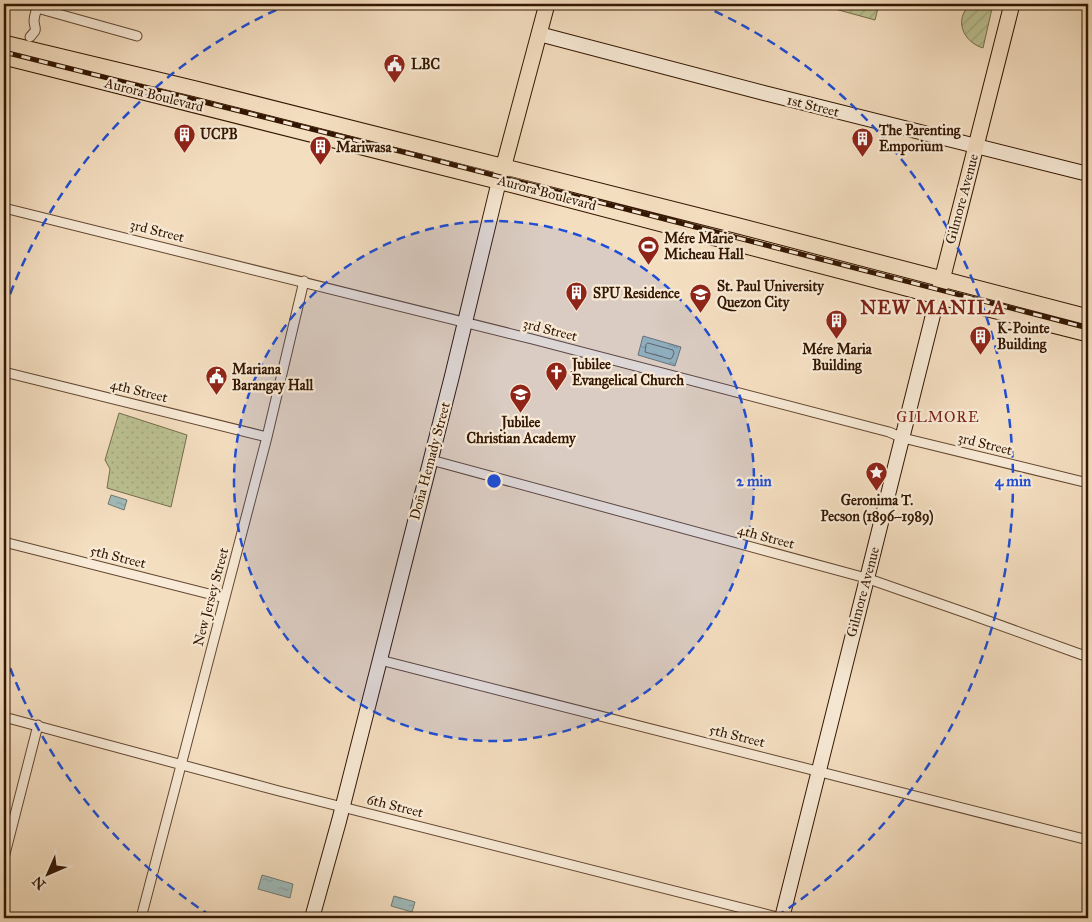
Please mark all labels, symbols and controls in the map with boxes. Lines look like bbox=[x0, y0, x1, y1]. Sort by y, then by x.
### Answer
public building icon: LBC bbox=[383, 52, 407, 83]
place label: LBC bbox=[411, 56, 440, 73]
street label: Aurora Boulevard bbox=[102, 74, 205, 116]
street label: 1st Street bbox=[785, 91, 841, 121]
building icon: UCPB bbox=[172, 122, 196, 153]
place label: The Parenting Emporium bbox=[878, 122, 961, 156]
place label: UCPB bbox=[200, 126, 238, 143]
building icon: The Parenting Emporium bbox=[851, 126, 875, 157]
building icon: Mariwasa bbox=[308, 135, 332, 166]
place label: Mariwasa bbox=[336, 139, 392, 156]
street label: Gilmore Avenue bbox=[942, 152, 982, 246]
street label: Aurora Boulevard bbox=[495, 171, 598, 214]
street label: 3rd Street bbox=[128, 216, 186, 246]
place label: Mére Marie Micheau Hall bbox=[664, 230, 745, 263]
sports icon: Mére Marie Micheau Hall bbox=[636, 234, 660, 265]
place label: St. Paul University Quezon City bbox=[717, 278, 825, 312]
building icon: SPU Residence bbox=[565, 281, 589, 312]
school or university icon: St. Paul University Quezon City bbox=[689, 282, 713, 313]
place label: SPU Residence bbox=[593, 285, 680, 302]
district label: NEW MANILA bbox=[860, 296, 1006, 319]
building icon: Mére Maria Building bbox=[825, 309, 849, 340]
street label: 3rd Street bbox=[521, 315, 579, 345]
place label: K-Pointe Building bbox=[997, 320, 1050, 354]
building icon: K-Pointe Building bbox=[969, 324, 993, 355]
place label: Mére Maria Building bbox=[802, 341, 873, 375]
place label: Jubilee Evangelical Church bbox=[570, 356, 684, 390]
church icon: Jubilee Evangelical Church bbox=[544, 360, 568, 391]
place label: Mariana Barangay Hall bbox=[232, 361, 315, 395]
public building icon: Mariana Barangay Hall bbox=[204, 365, 228, 396]
street label: 4th Street bbox=[109, 376, 169, 406]
school or university icon: Jubilee Christian Academy bbox=[509, 382, 533, 413]
street label: Doña Hemady Street bbox=[406, 400, 454, 522]
district label: GILMORE bbox=[896, 408, 980, 426]
place label: Jubilee Christian Academy bbox=[467, 414, 577, 448]
street label: 3rd Street bbox=[956, 429, 1014, 459]
place icon: Geronima T. Pecson (1896–1989) bbox=[865, 460, 889, 491]
centre of rings bbox=[485, 472, 503, 490]
text: 2 min bbox=[736, 472, 773, 490]
text: 4 min bbox=[995, 472, 1032, 491]
place label: Geronima T. Pecson (1896–1989) bbox=[821, 492, 934, 526]
street label: 4th Street bbox=[736, 521, 796, 553]
street label: 5th Street bbox=[88, 542, 148, 572]
street label: Gilmore Avenue bbox=[843, 545, 883, 639]
street label: New Jersey Street bbox=[190, 546, 233, 648]
street label: 5th Street bbox=[707, 721, 767, 751]
street label: 6th Street bbox=[365, 791, 425, 821]
north arrow bbox=[22, 850, 72, 900]
text: N bbox=[29, 873, 49, 893]

